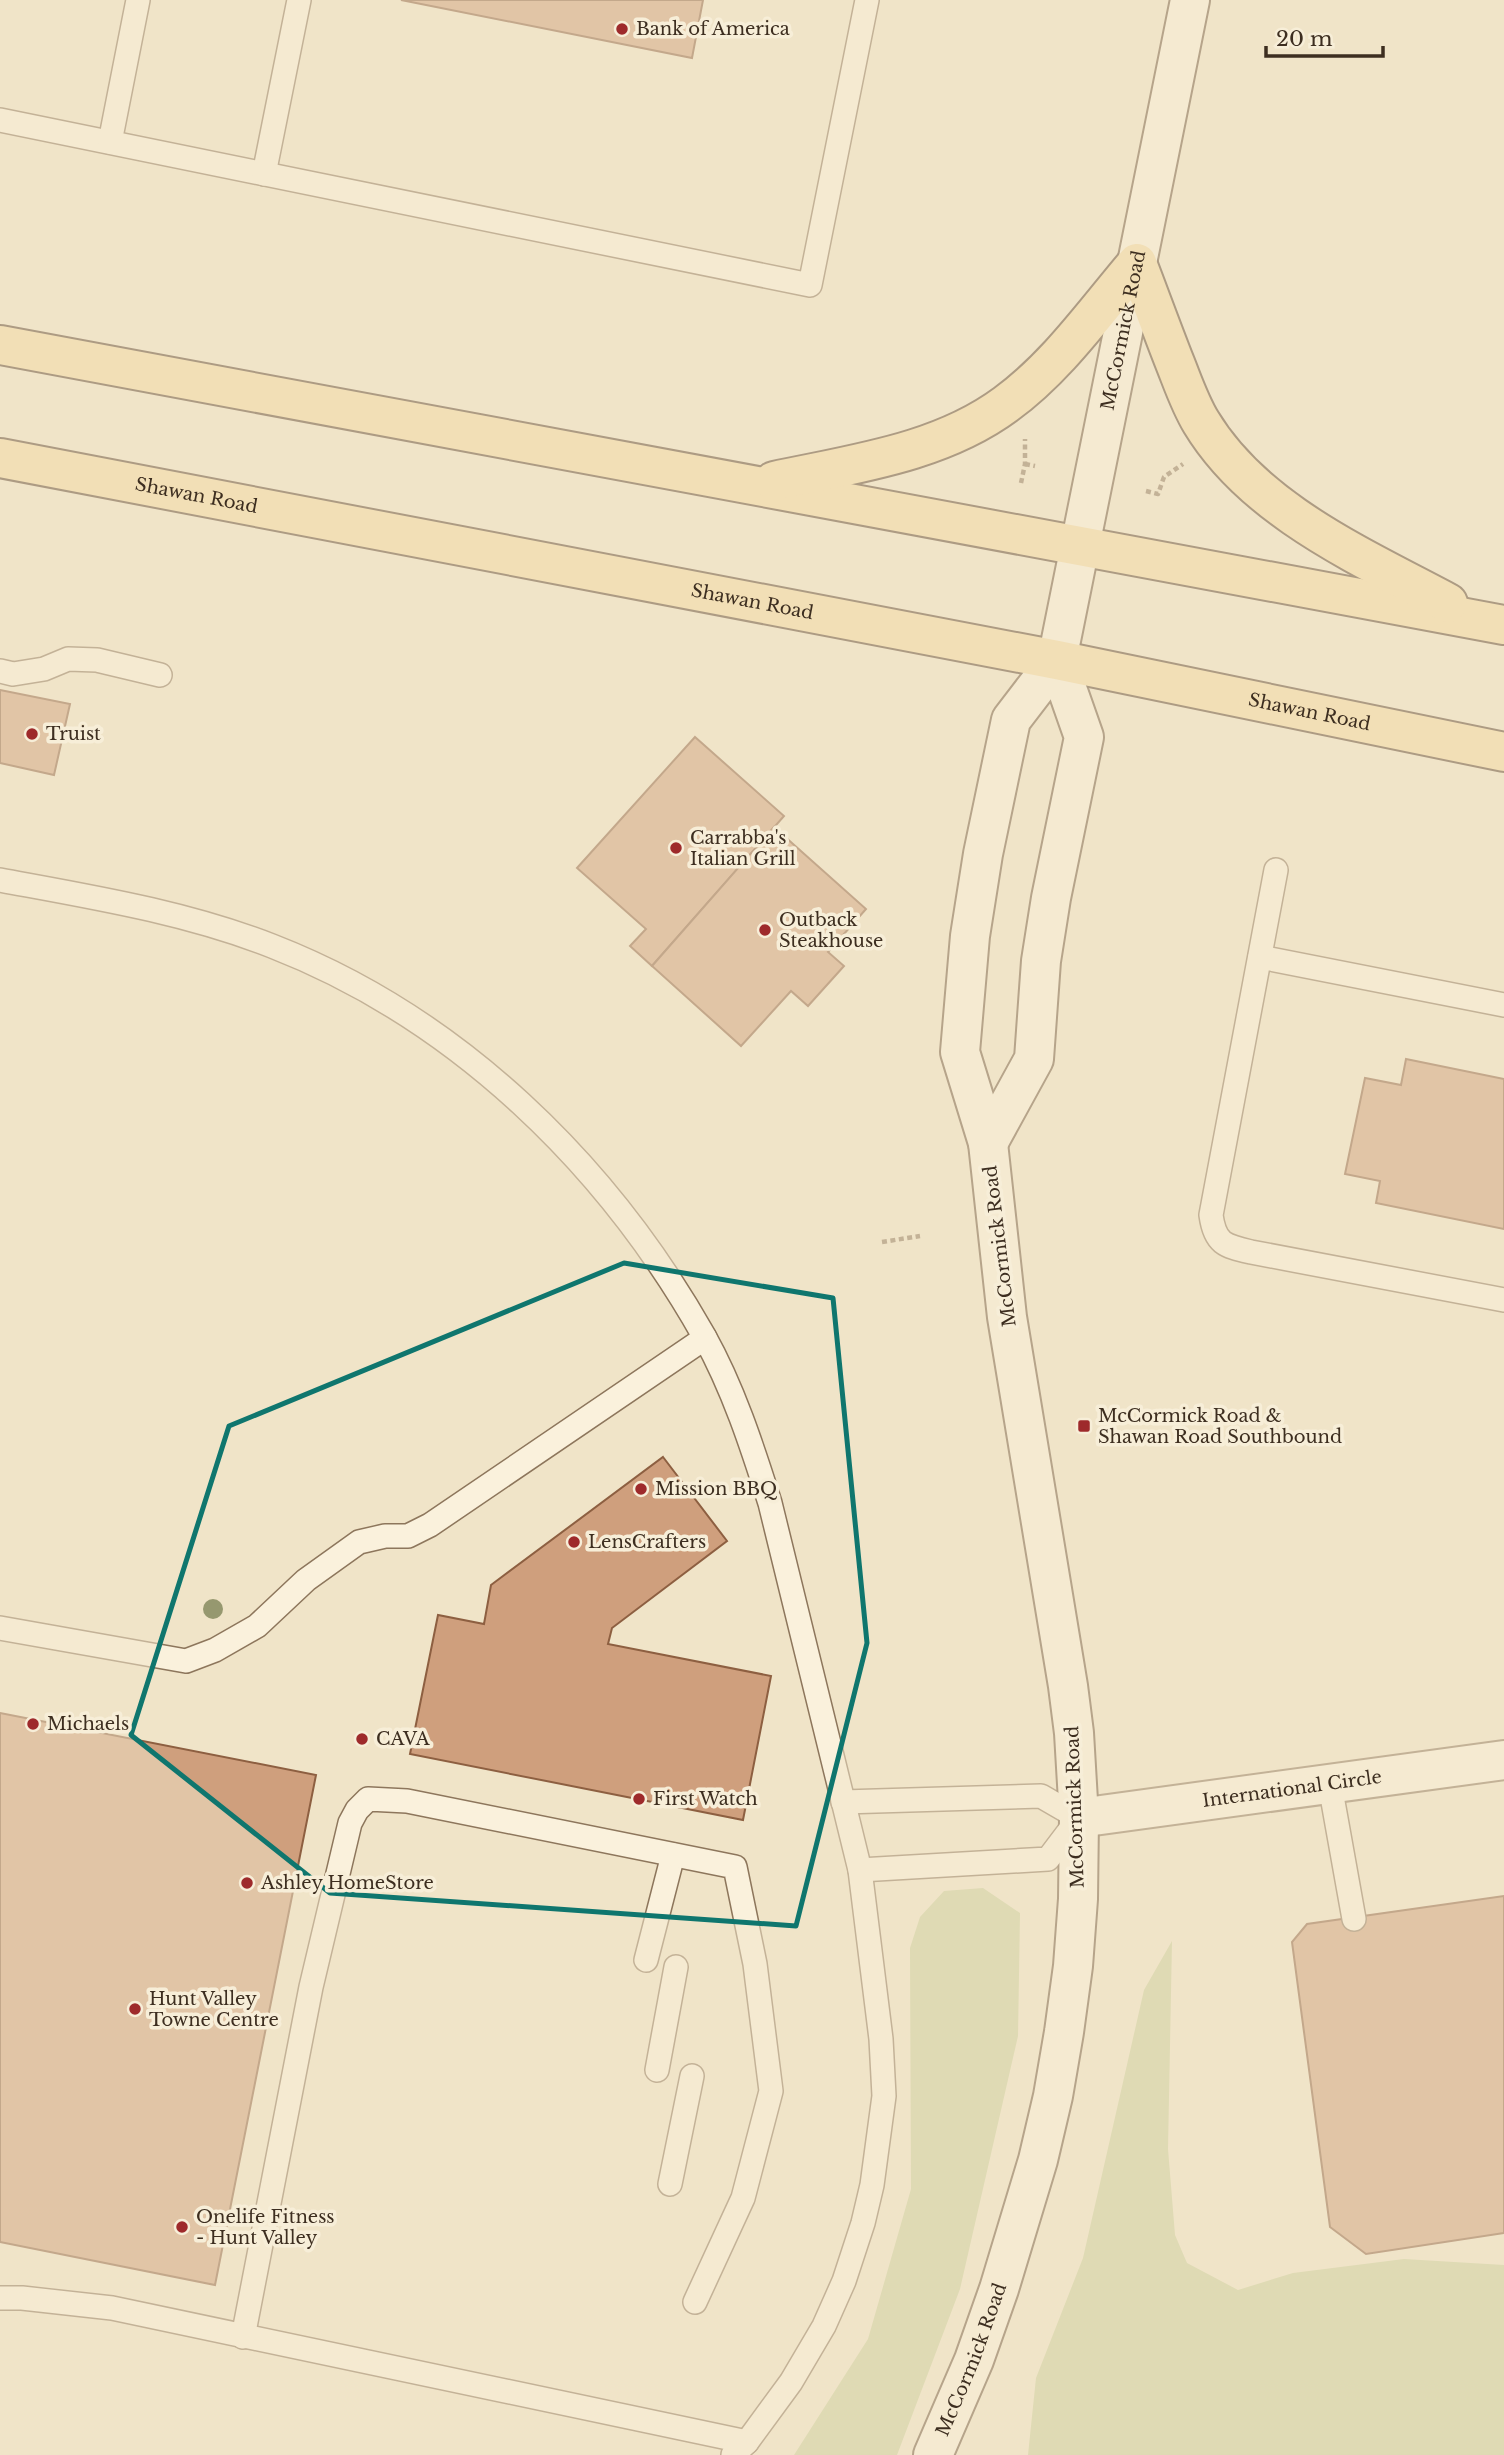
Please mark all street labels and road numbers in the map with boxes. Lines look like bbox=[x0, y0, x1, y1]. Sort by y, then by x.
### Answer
street label: McCormick Road bbox=[1097, 248, 1150, 412]
street label: Shawan Road bbox=[133, 473, 260, 518]
street label: Shawan Road bbox=[689, 579, 815, 624]
street label: Shawan Road bbox=[1246, 689, 1373, 735]
street label: McCormick Road bbox=[979, 1164, 1021, 1328]
street label: McCormick Road bbox=[1061, 1725, 1089, 1889]
street label: International Circle bbox=[1201, 1766, 1383, 1812]
street label: McCormick Road bbox=[931, 2280, 1011, 2439]

